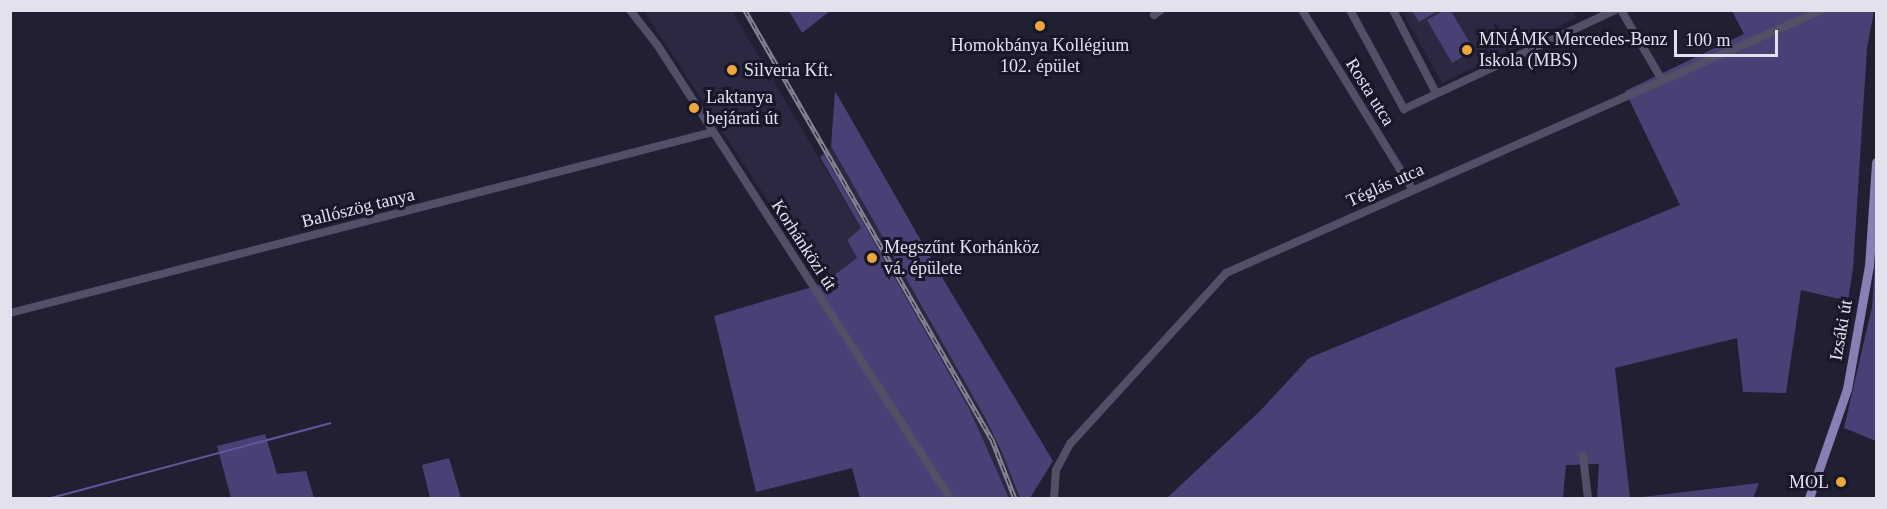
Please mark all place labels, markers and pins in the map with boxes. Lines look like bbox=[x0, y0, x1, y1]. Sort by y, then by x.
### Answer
marker: Homokbánya Kollégium 102. épület bbox=[1033, 19, 1047, 33]
place label: MNÁMK Mercedes-Benz Iskola (MBS) bbox=[1479, 29, 1667, 72]
place label: Homokbánya Kollégium 102. épület bbox=[951, 35, 1129, 78]
marker: MNÁMK Mercedes-Benz Iskola (MBS) bbox=[1460, 43, 1474, 57]
place label: Silveria Kft. bbox=[744, 59, 833, 81]
marker: Silveria Kft. bbox=[725, 63, 739, 77]
place label: Laktanya bejárati út bbox=[706, 87, 778, 130]
marker: Laktanya bejárati út bbox=[687, 101, 701, 115]
place label: Megszűnt Korhánköz vá. épülete bbox=[884, 237, 1039, 280]
marker: Megszűnt Korhánköz vá. épülete bbox=[865, 251, 879, 265]
place label: MOL bbox=[1789, 471, 1829, 493]
marker: MOL bbox=[1834, 475, 1848, 489]

